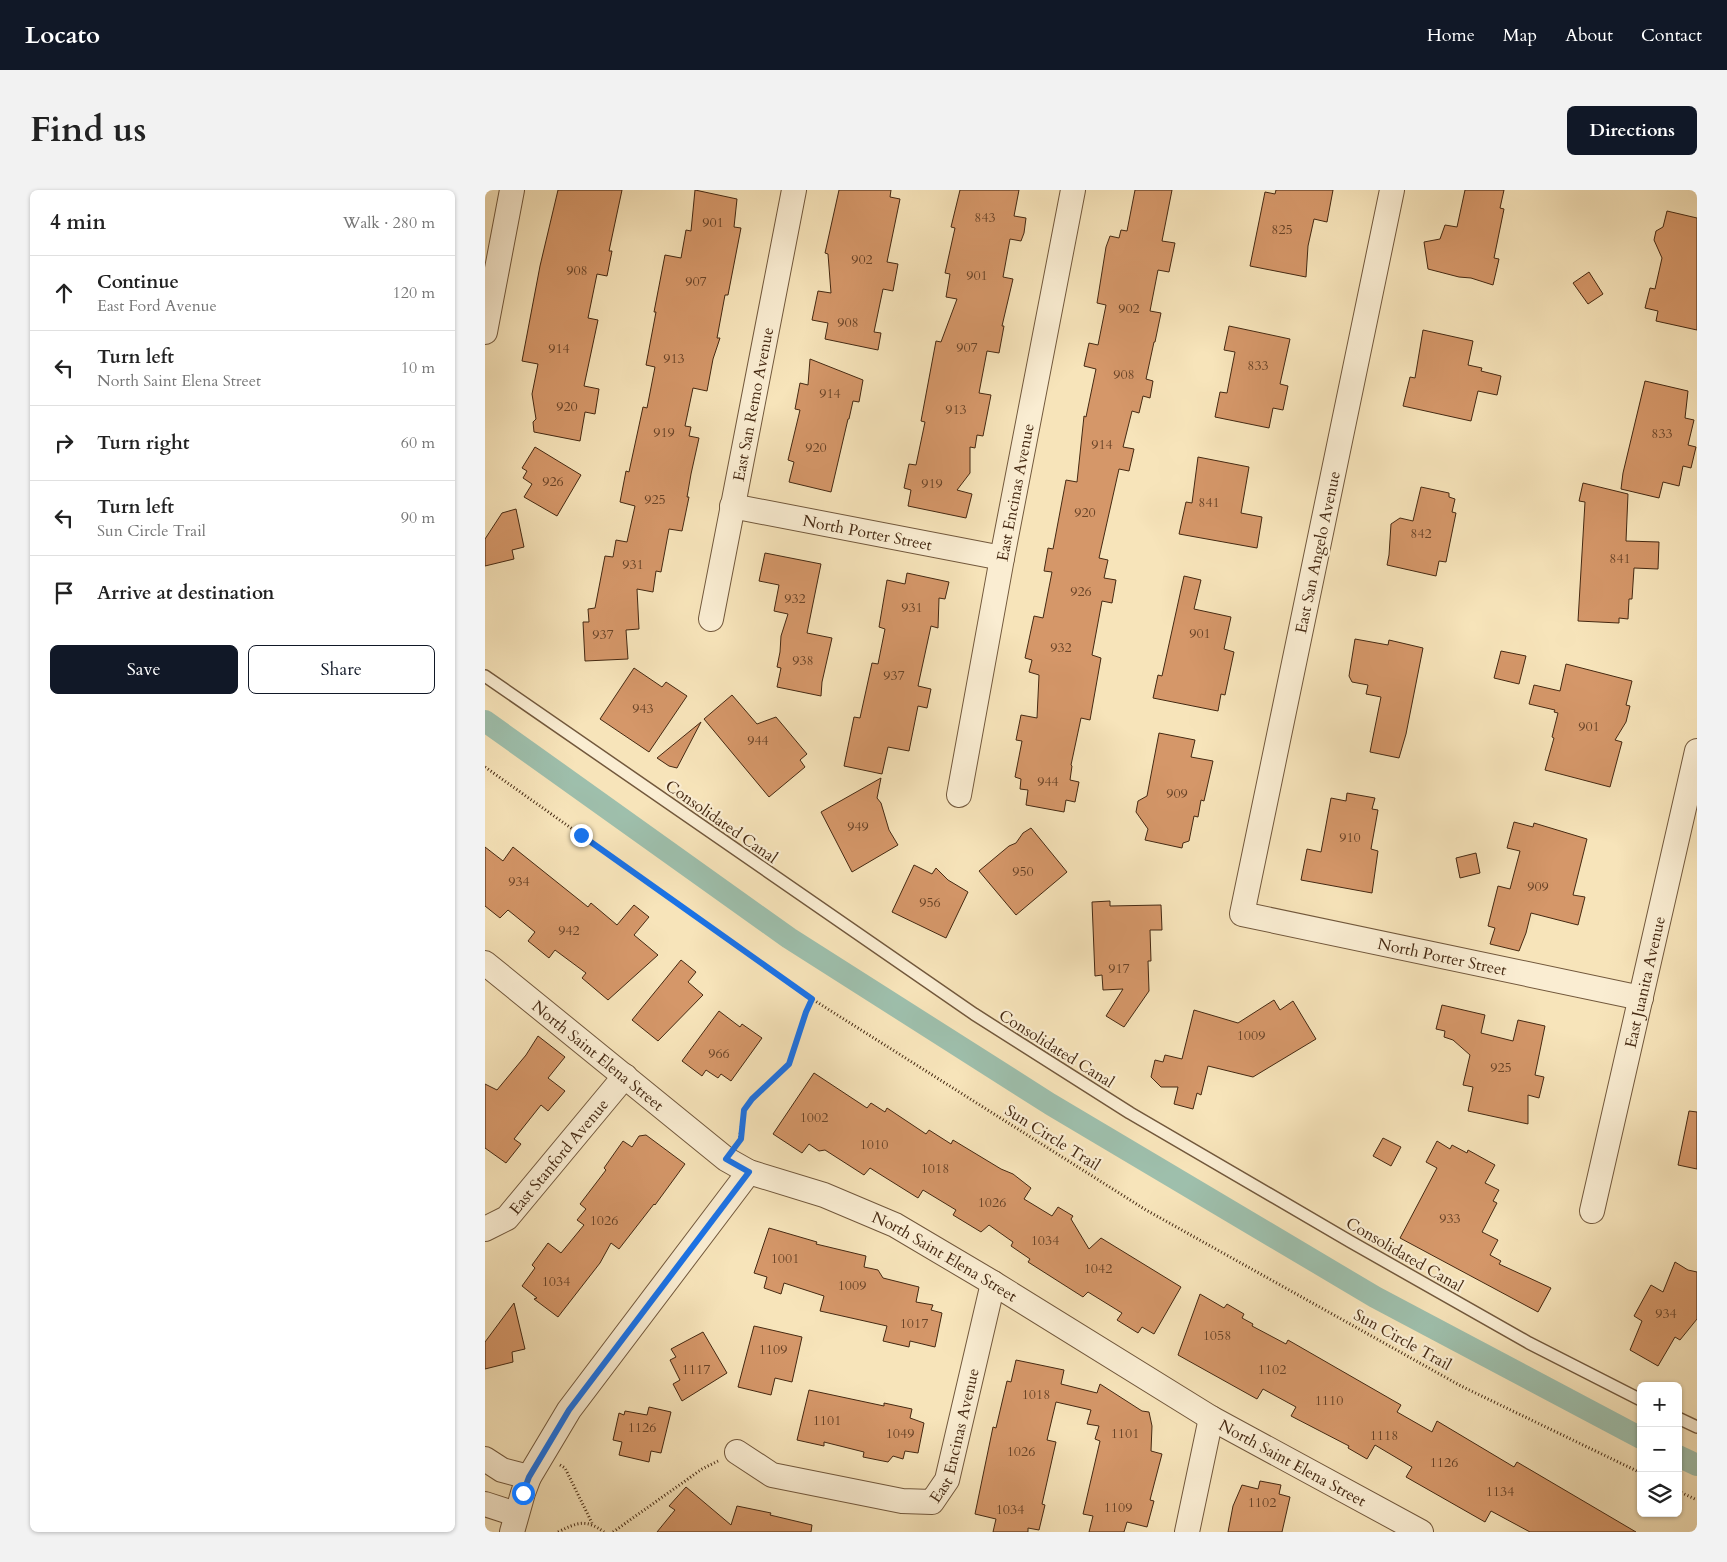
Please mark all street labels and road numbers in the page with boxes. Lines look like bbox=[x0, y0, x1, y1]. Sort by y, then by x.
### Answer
street label: East San Remo Avenue bbox=[728, 325, 779, 483]
street label: East Encinas Avenue bbox=[992, 422, 1040, 563]
street label: East San Angelo Avenue bbox=[1290, 469, 1346, 635]
street label: North Porter Street bbox=[801, 510, 934, 556]
street label: Consolidated Canal bbox=[661, 775, 782, 869]
street label: East Juanita Avenue bbox=[1620, 914, 1671, 1050]
street label: North Porter Street bbox=[1376, 933, 1509, 981]
street label: North Saint Elena Street bbox=[527, 996, 668, 1116]
street label: Consolidated Canal bbox=[995, 1004, 1118, 1093]
street label: East Stanford Avenue bbox=[504, 1094, 614, 1219]
street label: Sun Circle Trail bbox=[1001, 1100, 1104, 1176]
street label: North Saint Elena Street bbox=[868, 1207, 1021, 1307]
street label: Consolidated Canal bbox=[1342, 1212, 1467, 1297]
street label: Sun Circle Trail bbox=[1350, 1304, 1455, 1376]
street label: East Encinas Avenue bbox=[925, 1366, 985, 1507]
street label: North Saint Elena Street bbox=[1215, 1414, 1370, 1512]

